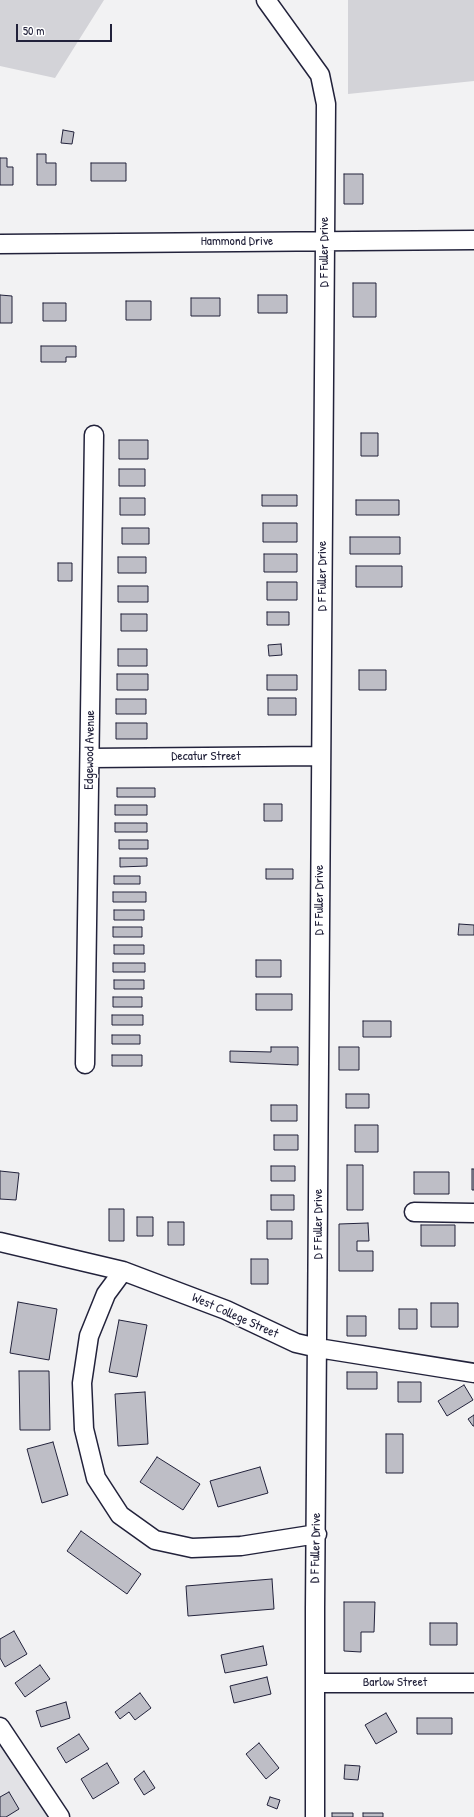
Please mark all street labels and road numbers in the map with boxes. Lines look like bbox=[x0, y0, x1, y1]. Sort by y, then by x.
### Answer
street label: D F Fuller Drive bbox=[317, 217, 333, 287]
street label: Hammond Drive bbox=[201, 234, 273, 250]
street label: D F Fuller Drive bbox=[315, 541, 331, 611]
street label: Edgewood Avenue bbox=[82, 710, 98, 790]
street label: Decatur Street bbox=[171, 749, 241, 765]
street label: D F Fuller Drive bbox=[312, 865, 328, 935]
street label: D F Fuller Drive bbox=[311, 1189, 327, 1259]
street label: West College Street bbox=[189, 1290, 281, 1342]
street label: D F Fuller Drive bbox=[308, 1513, 324, 1583]
street label: Barlow Street bbox=[363, 1675, 427, 1691]

